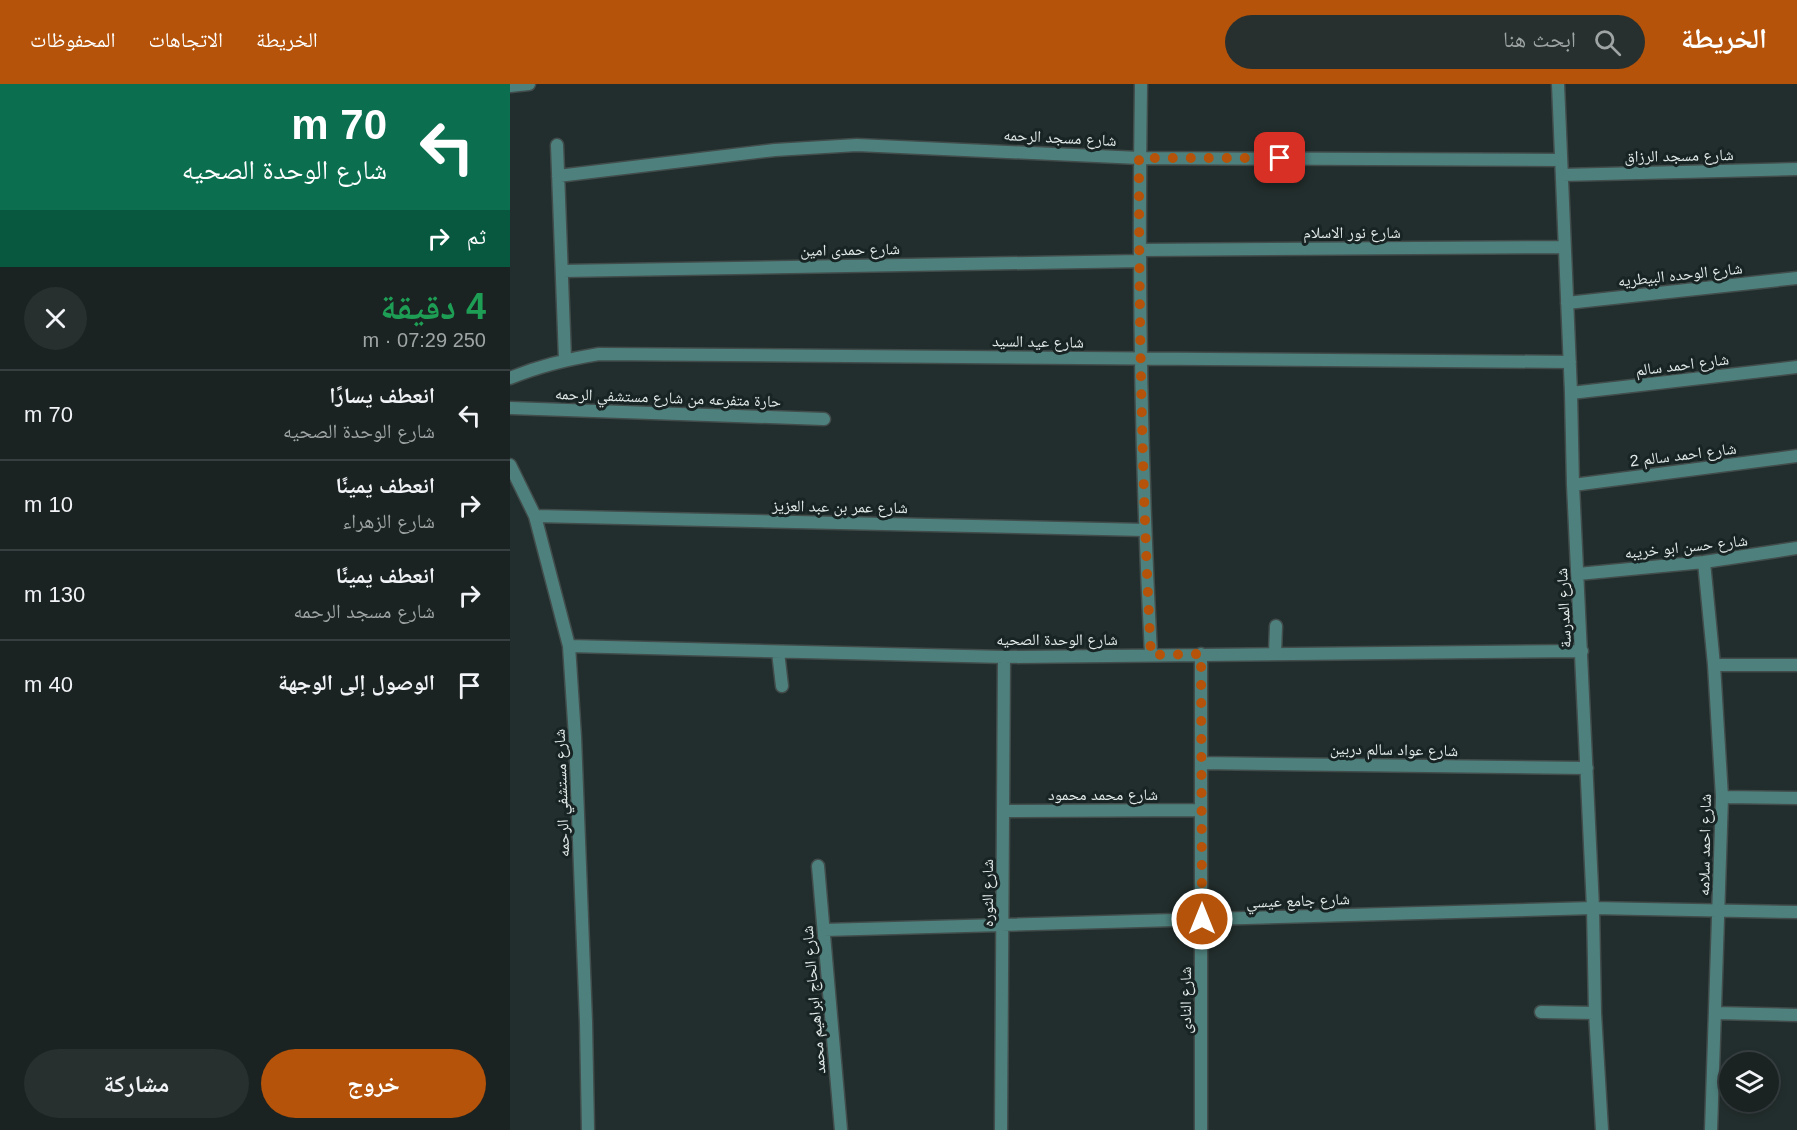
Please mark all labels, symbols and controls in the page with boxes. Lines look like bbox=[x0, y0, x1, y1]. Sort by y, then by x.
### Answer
search box bbox=[1225, 15, 1645, 69]
text: الخريطة bbox=[1681, 23, 1767, 54]
icon: search bbox=[1591, 26, 1624, 59]
text: ابحث هنا bbox=[1503, 27, 1576, 52]
text: المحفوظات bbox=[30, 28, 115, 51]
text: الاتجاهات bbox=[148, 28, 223, 51]
text: الخريطة bbox=[256, 28, 318, 51]
text: 70 m bbox=[291, 101, 387, 148]
icon: left bbox=[408, 108, 486, 186]
street label: شارع مسجد الرحمه bbox=[1003, 126, 1117, 151]
pin bbox=[1254, 132, 1305, 183]
icon: arrive bbox=[1263, 141, 1296, 174]
street label: شارع مسجد الرزاق bbox=[1624, 146, 1734, 167]
text: شارع الوحدة الصحيه bbox=[182, 155, 387, 185]
icon: right bbox=[422, 222, 455, 255]
text: ثم bbox=[467, 224, 486, 249]
street label: شارع نور الاسلام bbox=[1303, 224, 1401, 243]
street label: شارع حمدى امين bbox=[800, 240, 900, 261]
street label: شارع الوحده البيطريه bbox=[1617, 260, 1743, 291]
text: 4 دقيقة bbox=[380, 286, 486, 327]
button: close bbox=[24, 287, 87, 350]
text: 250 m · 07:29 bbox=[363, 329, 486, 351]
street label: شارع عيد السيد bbox=[992, 332, 1084, 353]
street label: شارع احمد سالم bbox=[1634, 350, 1730, 381]
text: انعطف يسارًا bbox=[329, 383, 435, 408]
street label: حارة متفرعه من شارع مستشفي الرحمه bbox=[554, 385, 781, 414]
icon: left bbox=[453, 399, 486, 432]
text: 70 m bbox=[24, 402, 73, 427]
text: شارع الوحدة الصحيه bbox=[283, 420, 435, 442]
street label: شارع احمد سالم 2 bbox=[1629, 440, 1738, 471]
text: انعطف يمينًا bbox=[336, 473, 435, 498]
icon: right bbox=[453, 489, 486, 522]
text: 10 m bbox=[24, 492, 73, 517]
street label: شارع عمر بن عبد العزيز bbox=[771, 497, 908, 518]
text: شارع الزهراء bbox=[343, 510, 435, 532]
street label: شارع حسن ابو خريبه bbox=[1624, 532, 1749, 563]
text: انعطف يمينًا bbox=[336, 563, 435, 588]
street label: شارع المدرسة bbox=[1553, 567, 1576, 648]
icon: right bbox=[453, 579, 486, 612]
text: 130 m bbox=[24, 582, 85, 607]
text: شارع مسجد الرحمه bbox=[294, 600, 435, 622]
street label: شارع الوحدة الصحيه bbox=[996, 631, 1118, 650]
icon: arrive bbox=[453, 669, 486, 702]
text: الوصول إلى الوجهة bbox=[278, 670, 435, 695]
text: 40 m bbox=[24, 672, 73, 697]
street label: شارع مستشفي الرحمه bbox=[551, 728, 576, 857]
street label: شارع عواد سالم دربين bbox=[1330, 740, 1458, 761]
street label: شارع محمد محمود bbox=[1048, 786, 1158, 805]
street label: شارع احمد سلامه bbox=[1695, 794, 1716, 896]
street label: شارع الثوره bbox=[979, 859, 998, 927]
position arrow bbox=[1170, 887, 1234, 951]
street label: شارع جامع عيسي bbox=[1246, 890, 1350, 915]
street label: شارع الحاج ابراهيم محمد bbox=[799, 925, 830, 1075]
street label: شارع النادى bbox=[1177, 966, 1196, 1034]
button: مشاركة bbox=[24, 1049, 249, 1118]
button: خروج bbox=[261, 1049, 486, 1118]
map controls bbox=[1719, 1052, 1779, 1112]
button: layers bbox=[1719, 1052, 1779, 1112]

